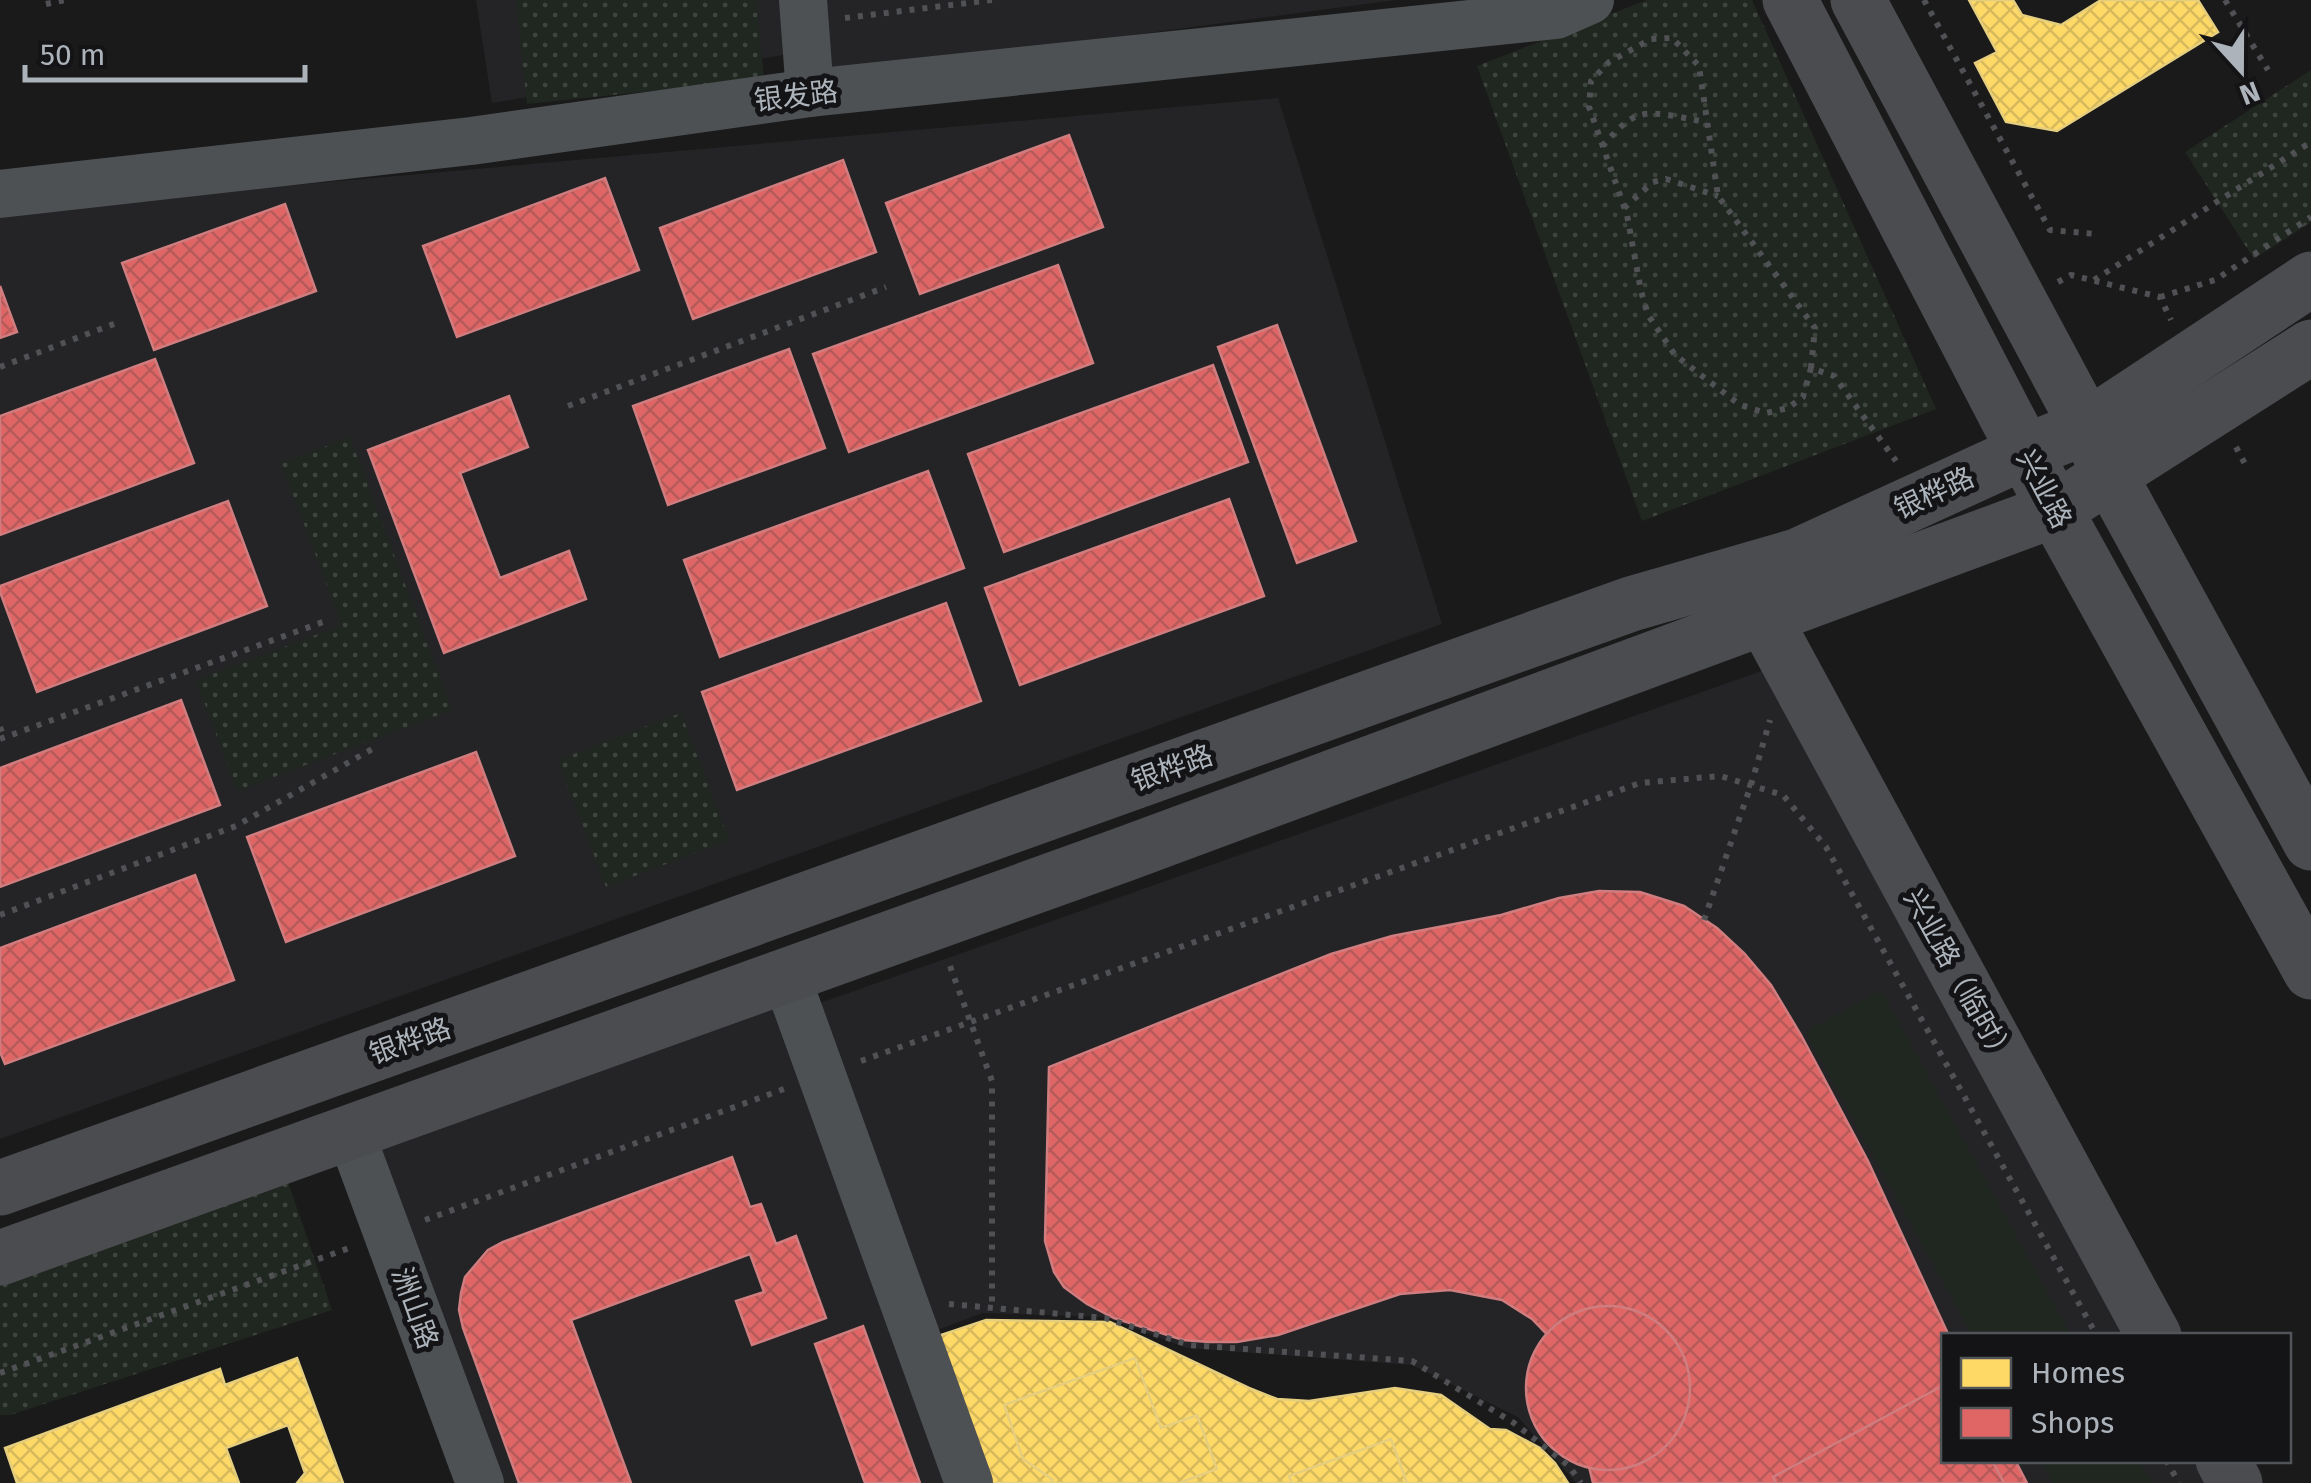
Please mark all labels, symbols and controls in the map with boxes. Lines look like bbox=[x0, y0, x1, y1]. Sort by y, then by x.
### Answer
scale bar bbox=[25, 20, 305, 82]
north arrow bbox=[2191, 20, 2291, 120]
text: 50 m bbox=[40, 37, 105, 73]
text: N bbox=[2235, 74, 2264, 112]
street label: 银发路 bbox=[752, 75, 840, 117]
street label: 兴业路 bbox=[2010, 444, 2078, 534]
street label: 银桦路 bbox=[1889, 460, 1979, 526]
street label: 银桦路 bbox=[1127, 738, 1217, 798]
street label: 兴业路（临时） bbox=[1897, 883, 2021, 1071]
street label: 银桦路 bbox=[365, 1011, 455, 1071]
street label: 洲山路 bbox=[385, 1263, 445, 1353]
legend bbox=[1941, 1333, 2291, 1463]
text: Homes bbox=[2031, 1355, 2125, 1391]
text: Shops bbox=[2031, 1405, 2114, 1441]

